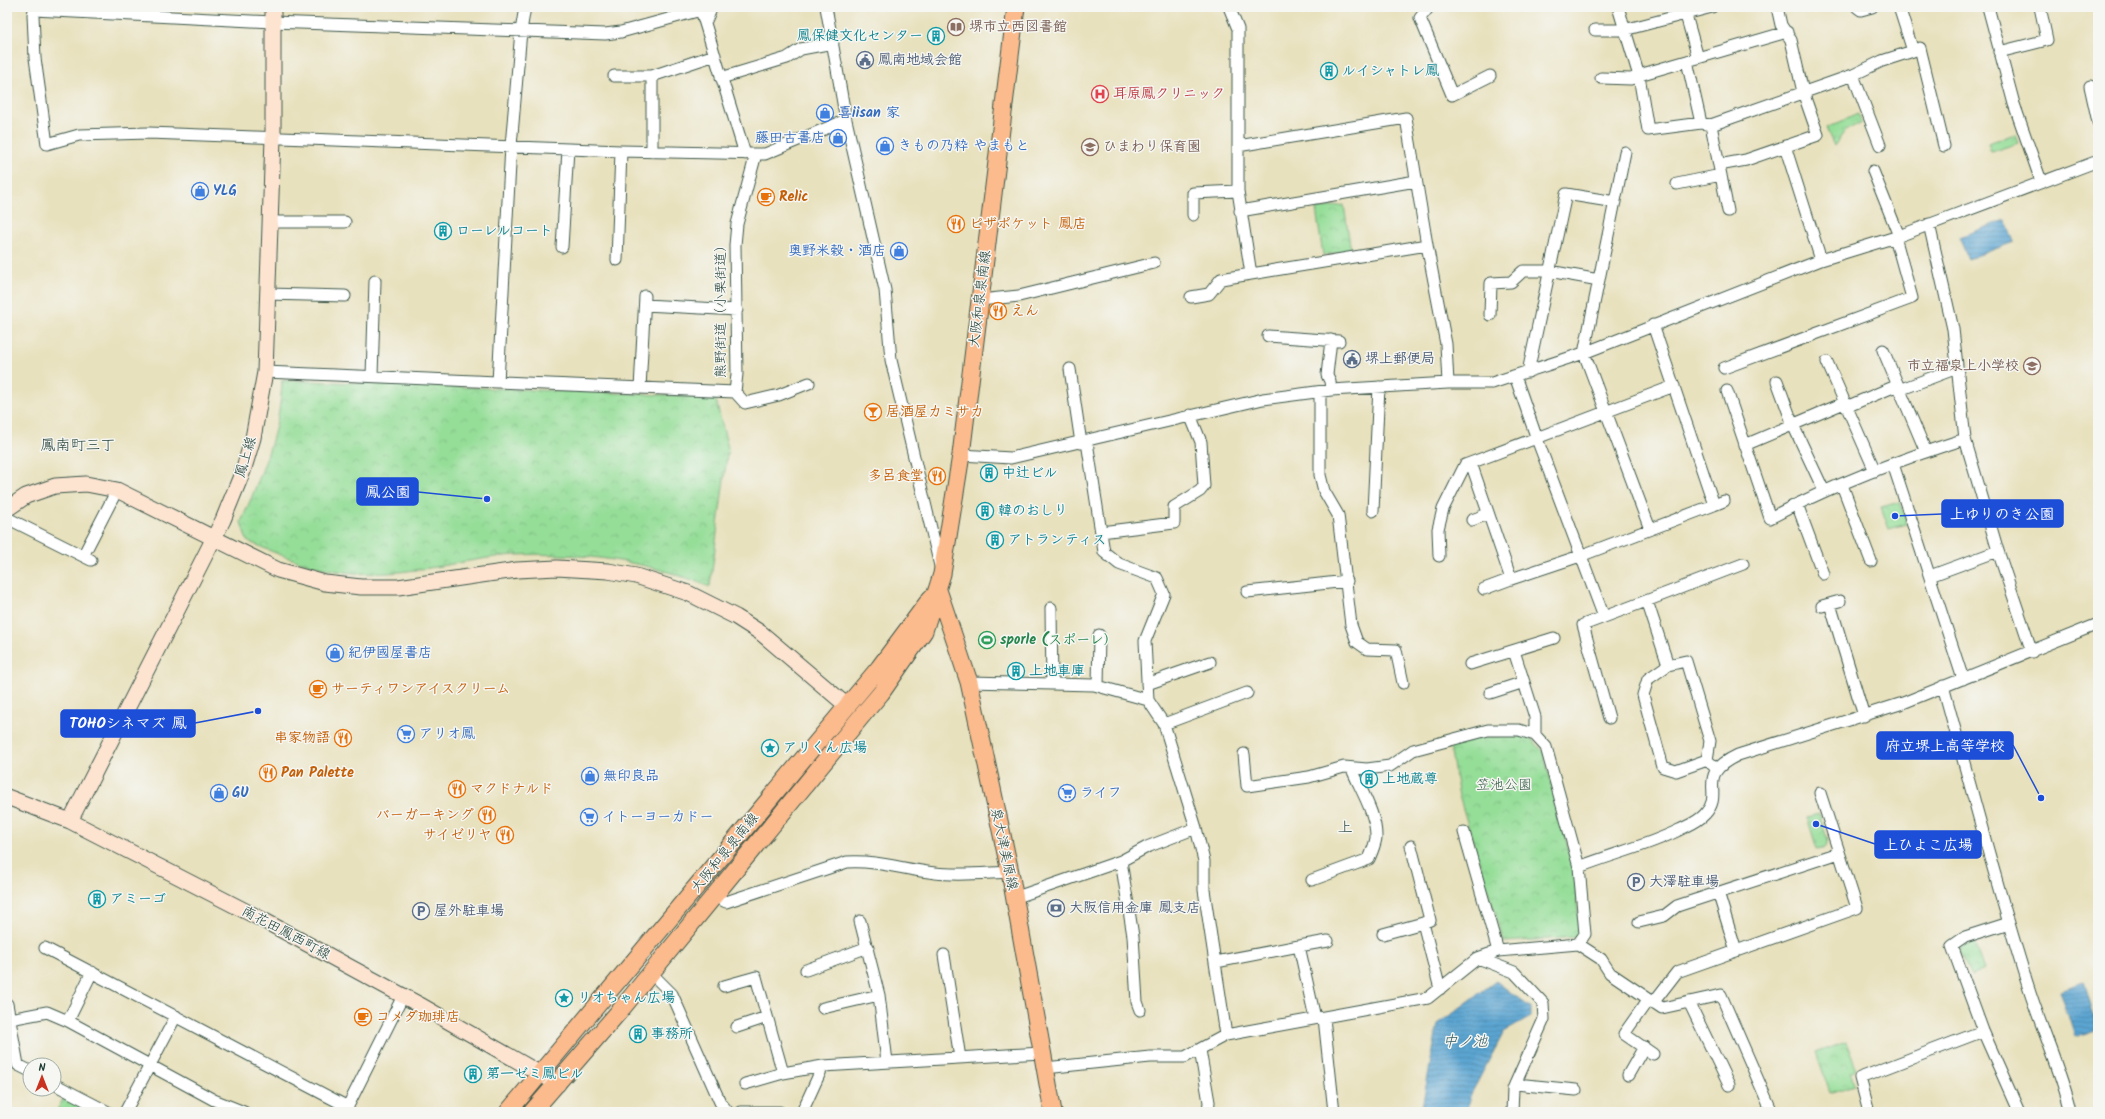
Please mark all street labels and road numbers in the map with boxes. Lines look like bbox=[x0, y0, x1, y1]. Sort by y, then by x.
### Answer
street label: 熊野街道（小栗街道） bbox=[710, 238, 732, 378]
street label: 大阪和泉泉南線 bbox=[963, 249, 997, 349]
street label: 鳳上線 bbox=[229, 434, 263, 480]
street label: 泉大津美原線 bbox=[985, 806, 1023, 892]
street label: 大阪和泉泉南線 bbox=[686, 808, 764, 898]
street label: 南花田鳳西町線 bbox=[238, 900, 334, 966]

